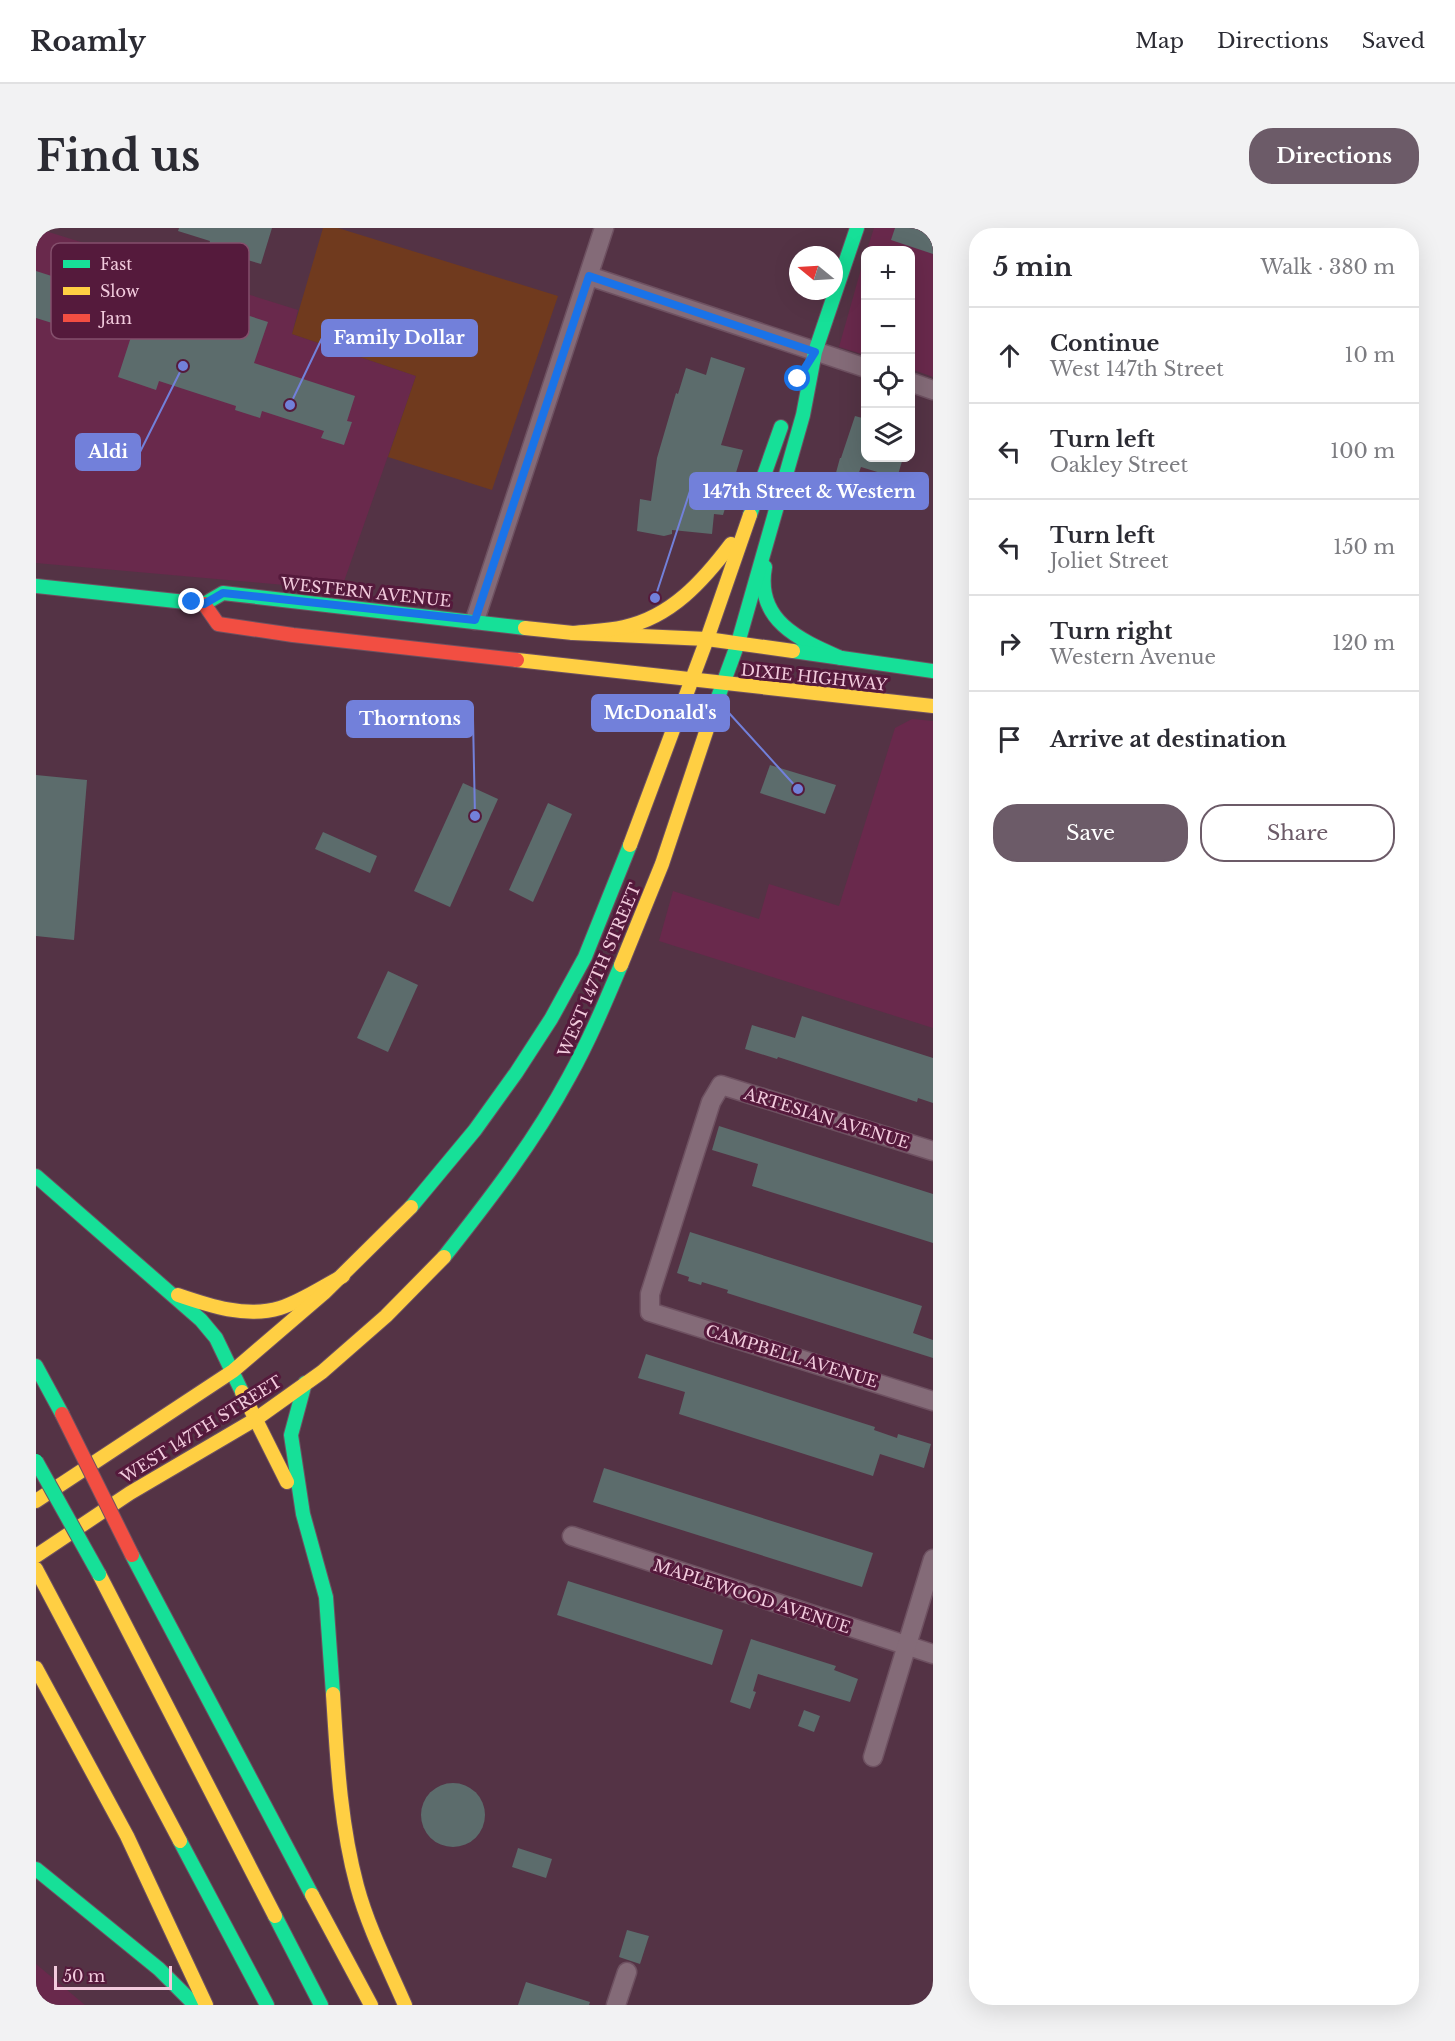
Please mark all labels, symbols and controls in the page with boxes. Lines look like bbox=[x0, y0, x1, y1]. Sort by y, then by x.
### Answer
text: Roamly bbox=[30, 24, 146, 59]
text: Map bbox=[1135, 28, 1184, 54]
text: Directions bbox=[1217, 28, 1329, 54]
text: Saved bbox=[1362, 28, 1425, 54]
button: Directions bbox=[1249, 128, 1419, 184]
text: Find us bbox=[36, 130, 200, 182]
legend bbox=[51, 243, 249, 339]
north arrow bbox=[789, 246, 843, 300]
map controls bbox=[861, 246, 915, 462]
button: + bbox=[861, 246, 915, 300]
text: 5 min bbox=[993, 251, 1072, 283]
text: Fast bbox=[100, 254, 132, 274]
text: Walk · 380 m bbox=[1261, 255, 1395, 279]
text: Slow bbox=[100, 281, 140, 301]
button: − bbox=[861, 300, 915, 354]
text: Jam bbox=[98, 308, 132, 328]
callout: Family Dollar bbox=[322, 320, 477, 356]
text: Family Dollar bbox=[333, 327, 465, 349]
text: Continue bbox=[1050, 330, 1159, 357]
icon: ahead bbox=[993, 339, 1026, 372]
text: 10 m bbox=[1345, 343, 1395, 367]
button: locate bbox=[861, 354, 915, 408]
text: West 147th Street bbox=[1050, 357, 1224, 381]
route start bbox=[784, 365, 810, 391]
button: layers bbox=[861, 408, 915, 462]
text: Turn left bbox=[1050, 426, 1155, 453]
callout: Aldi bbox=[76, 434, 140, 470]
icon: left bbox=[993, 435, 1026, 468]
text: 100 m bbox=[1330, 439, 1395, 463]
text: Aldi bbox=[87, 441, 128, 463]
text: Oakley Street bbox=[1050, 453, 1188, 477]
callout: 147th Street & Western bbox=[690, 473, 928, 509]
text: 147th Street & Western bbox=[702, 481, 916, 503]
text: Turn left bbox=[1050, 522, 1155, 549]
icon: left bbox=[993, 531, 1026, 564]
text: 150 m bbox=[1333, 535, 1395, 559]
text: Joliet Street bbox=[1050, 549, 1169, 573]
street label: WESTERN AVENUE bbox=[279, 573, 452, 611]
route end bbox=[178, 588, 204, 614]
text: Turn right bbox=[1050, 618, 1172, 645]
icon: right bbox=[993, 627, 1026, 660]
text: 120 m bbox=[1332, 631, 1395, 655]
text: Western Avenue bbox=[1050, 645, 1216, 669]
street label: DIXIE HIGHWAY bbox=[740, 659, 888, 695]
callout: McDonald's bbox=[592, 695, 729, 731]
callout: Thorntons bbox=[347, 701, 473, 737]
text: McDonald's bbox=[603, 702, 717, 724]
text: Thorntons bbox=[359, 708, 461, 730]
icon: arrive bbox=[993, 723, 1026, 756]
text: Arrive at destination bbox=[1050, 726, 1287, 753]
button: Save bbox=[993, 804, 1188, 862]
button: Share bbox=[1200, 804, 1395, 862]
street label: WEST 147TH STREET bbox=[553, 880, 645, 1061]
street label: ARTESIAN AVENUE bbox=[741, 1083, 912, 1153]
street label: CAMPBELL AVENUE bbox=[703, 1320, 881, 1392]
street label: WEST 147TH STREET bbox=[116, 1371, 286, 1487]
street label: MAPLEWOOD AVENUE bbox=[651, 1555, 853, 1637]
scale bar bbox=[54, 1963, 172, 1990]
text: 50 m bbox=[63, 1966, 105, 1986]

